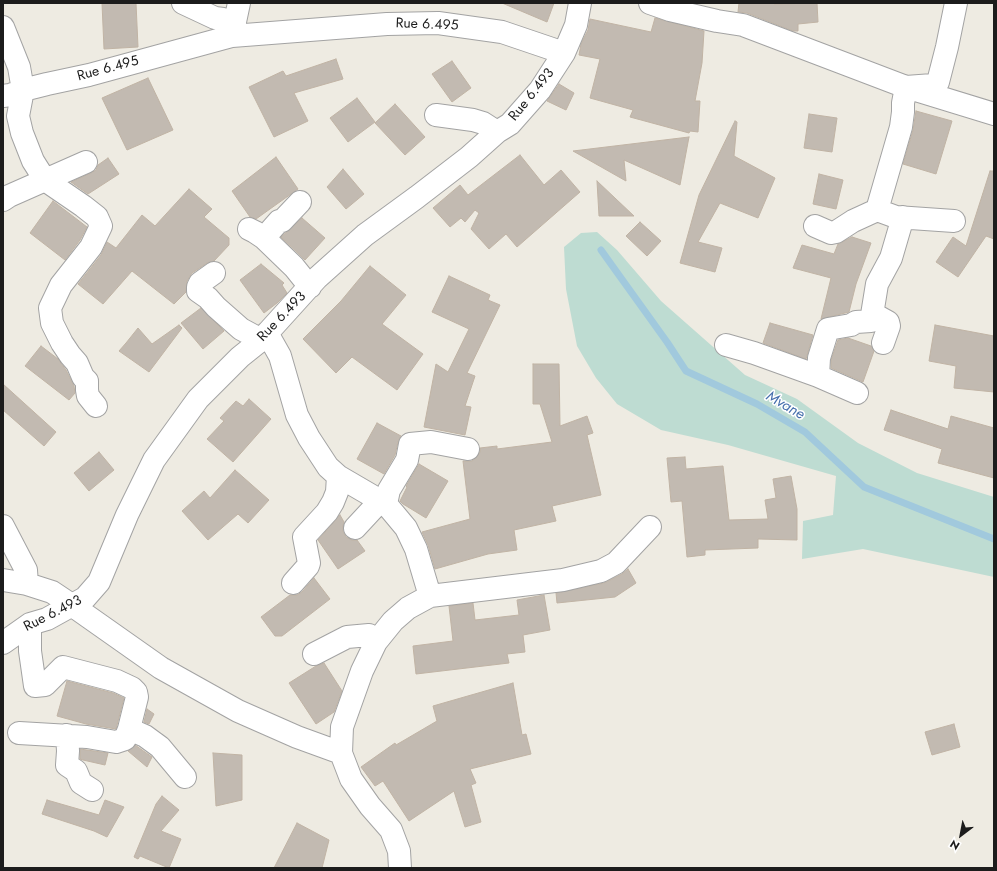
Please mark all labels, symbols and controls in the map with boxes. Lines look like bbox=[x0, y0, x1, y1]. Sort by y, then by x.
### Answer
street label: Rue 6.495 bbox=[395, 16, 459, 34]
street label: Rue 6.495 bbox=[75, 53, 141, 85]
street label: Rue 6.493 bbox=[506, 65, 558, 125]
street label: Rue 6.493 bbox=[254, 289, 310, 345]
water label: Mvane bbox=[762, 388, 808, 424]
street label: Rue 6.493 bbox=[21, 592, 85, 636]
north arrow bbox=[941, 815, 981, 855]
text: N bbox=[947, 836, 963, 854]

